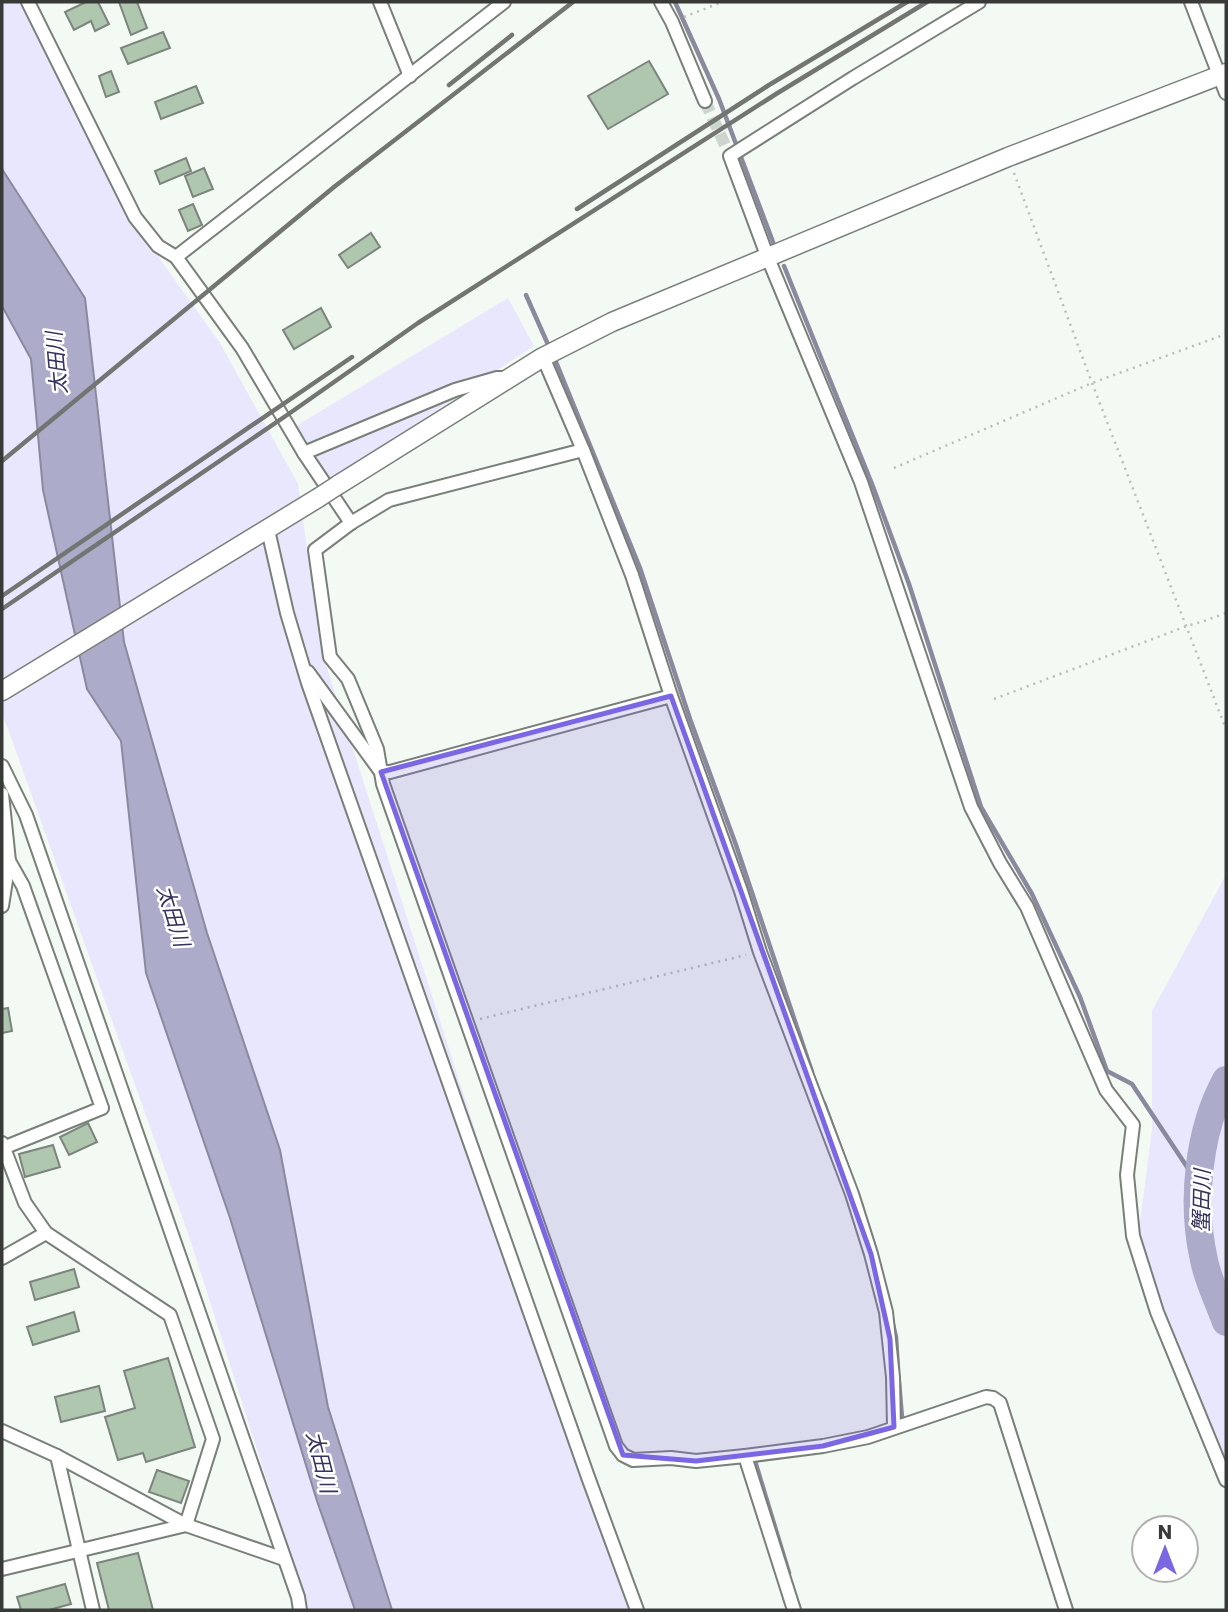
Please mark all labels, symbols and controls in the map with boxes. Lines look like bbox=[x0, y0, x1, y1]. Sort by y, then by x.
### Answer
water label: 太田川 bbox=[39, 328, 74, 396]
water label: 太田川 bbox=[150, 881, 197, 952]
water label: 蟹田川 bbox=[1186, 1167, 1217, 1233]
water label: 太田川 bbox=[300, 1428, 344, 1498]
north arrow bbox=[1130, 1514, 1200, 1584]
text: N bbox=[1158, 1519, 1172, 1546]

